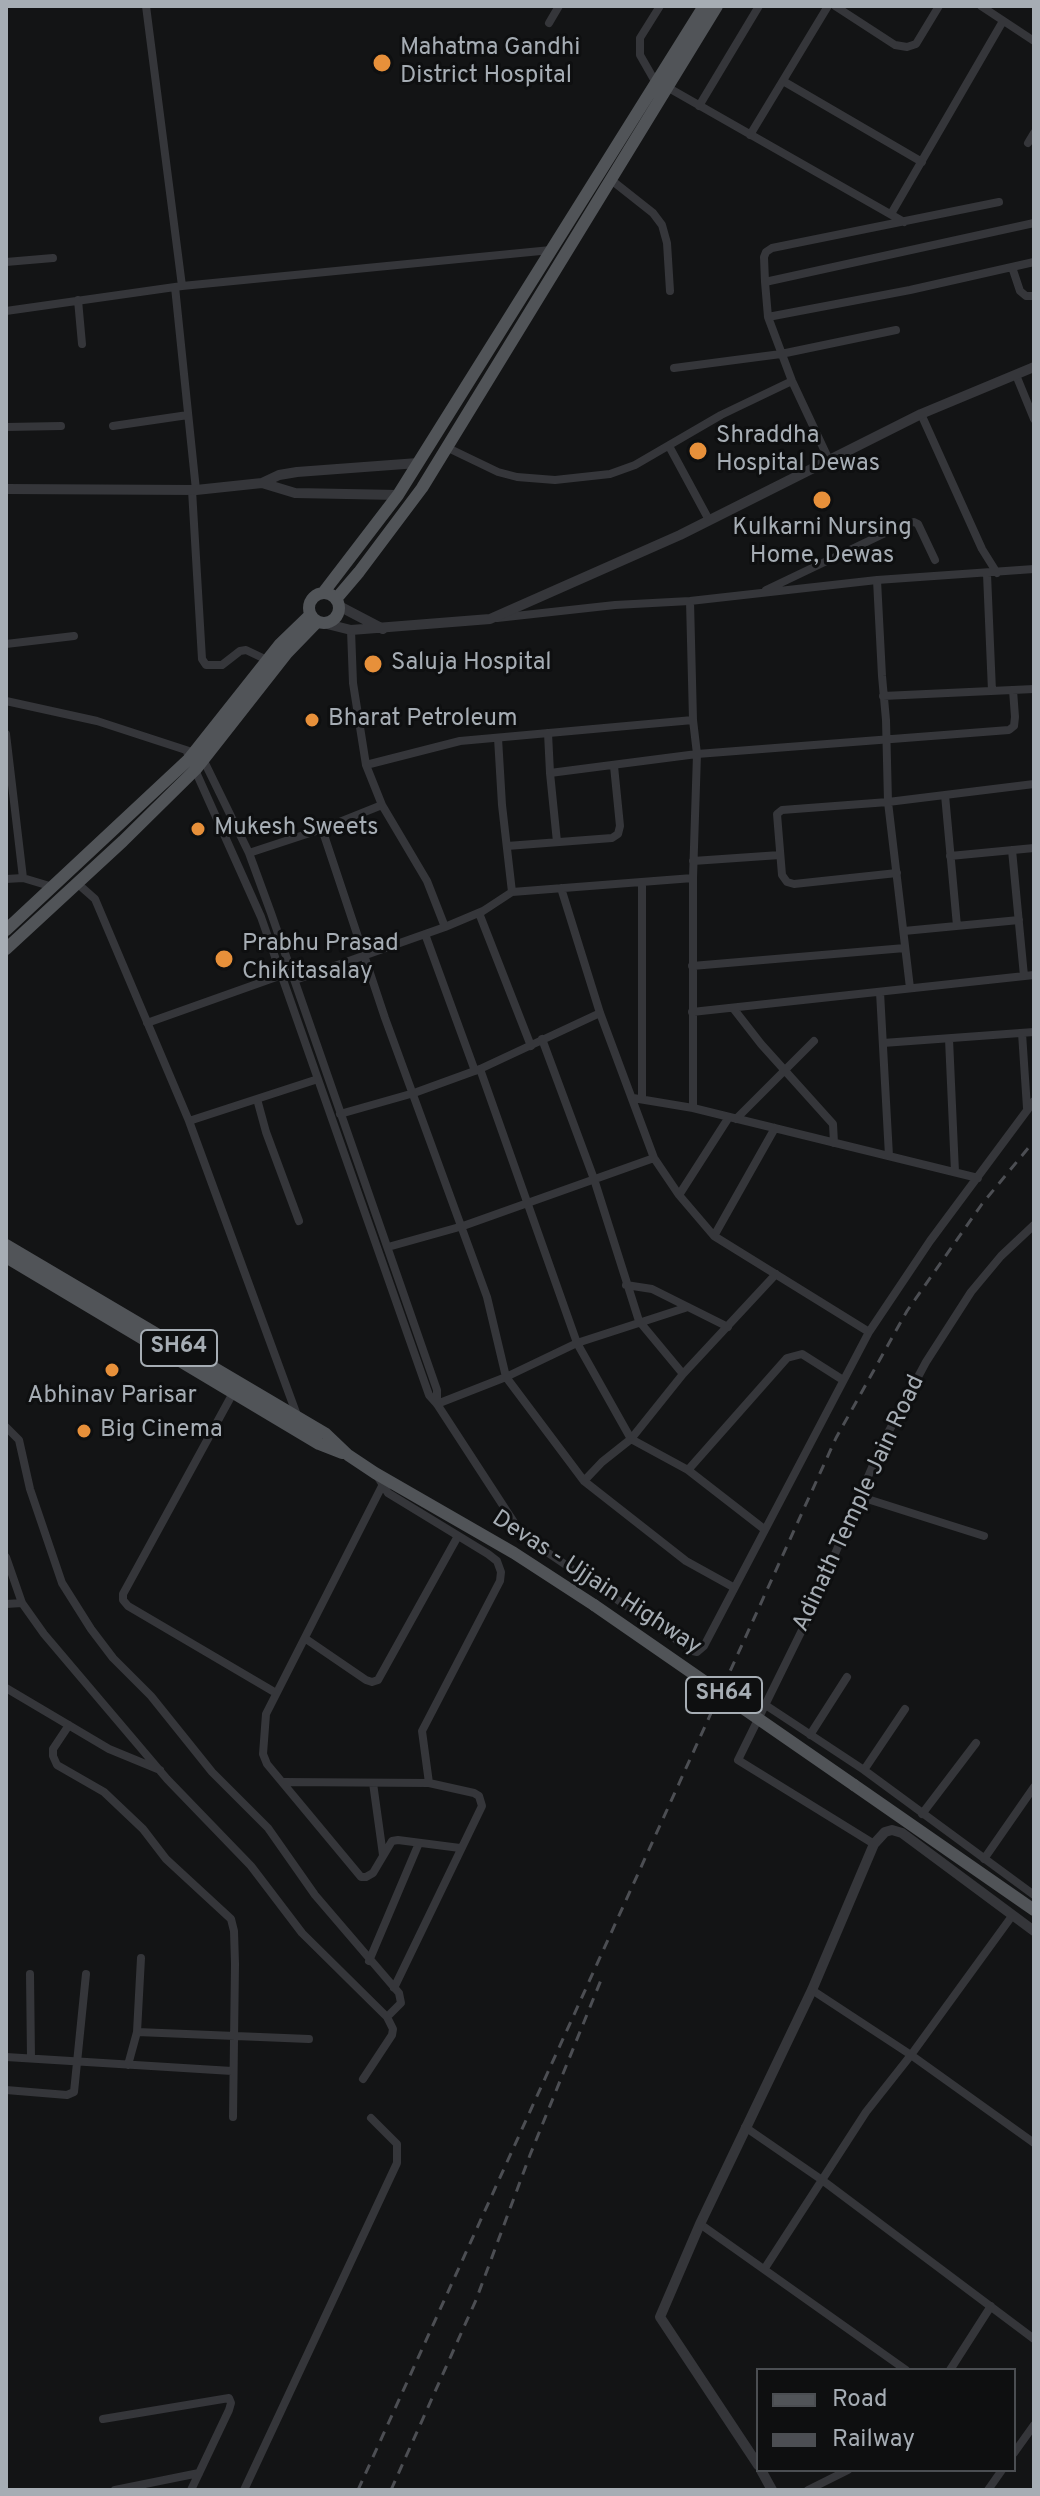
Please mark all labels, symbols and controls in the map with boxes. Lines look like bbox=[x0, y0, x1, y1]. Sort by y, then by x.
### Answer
place label: Mahatma Gandhi District Hospital bbox=[400, 35, 580, 91]
marker: Mahatma Gandhi District Hospital bbox=[371, 52, 393, 74]
place label: Shraddha Hospital Dewas bbox=[716, 423, 880, 479]
marker: Shraddha Hospital Dewas bbox=[687, 440, 709, 462]
marker: Kulkarni Nursing Home, Dewas bbox=[811, 489, 833, 511]
place label: Kulkarni Nursing Home, Dewas bbox=[732, 515, 912, 571]
place label: Saluja Hospital bbox=[391, 650, 552, 678]
marker: Saluja Hospital bbox=[362, 653, 384, 675]
place label: Bharat Petroleum bbox=[328, 706, 517, 734]
marker: Bharat Petroleum bbox=[303, 711, 321, 729]
place label: Mukesh Sweets bbox=[214, 815, 378, 843]
marker: Mukesh Sweets bbox=[189, 820, 207, 838]
place label: Prabhu Prasad Chikitasalay bbox=[242, 931, 399, 987]
marker: Prabhu Prasad Chikitasalay bbox=[213, 948, 235, 970]
road number: SH64 bbox=[141, 1330, 217, 1366]
marker: Abhinav Parisar bbox=[103, 1361, 121, 1379]
street label: Adinath Temple Jain Road bbox=[788, 1371, 932, 1637]
place label: Abhinav Parisar bbox=[27, 1383, 197, 1411]
place label: Big Cinema bbox=[100, 1417, 223, 1445]
marker: Big Cinema bbox=[75, 1422, 93, 1440]
street label: Devas - Ujjain Highway bbox=[486, 1505, 706, 1663]
road number: SH64 bbox=[686, 1677, 762, 1713]
legend bbox=[756, 2368, 1016, 2472]
text: Road bbox=[832, 2385, 888, 2415]
text: Railway bbox=[832, 2425, 915, 2455]

